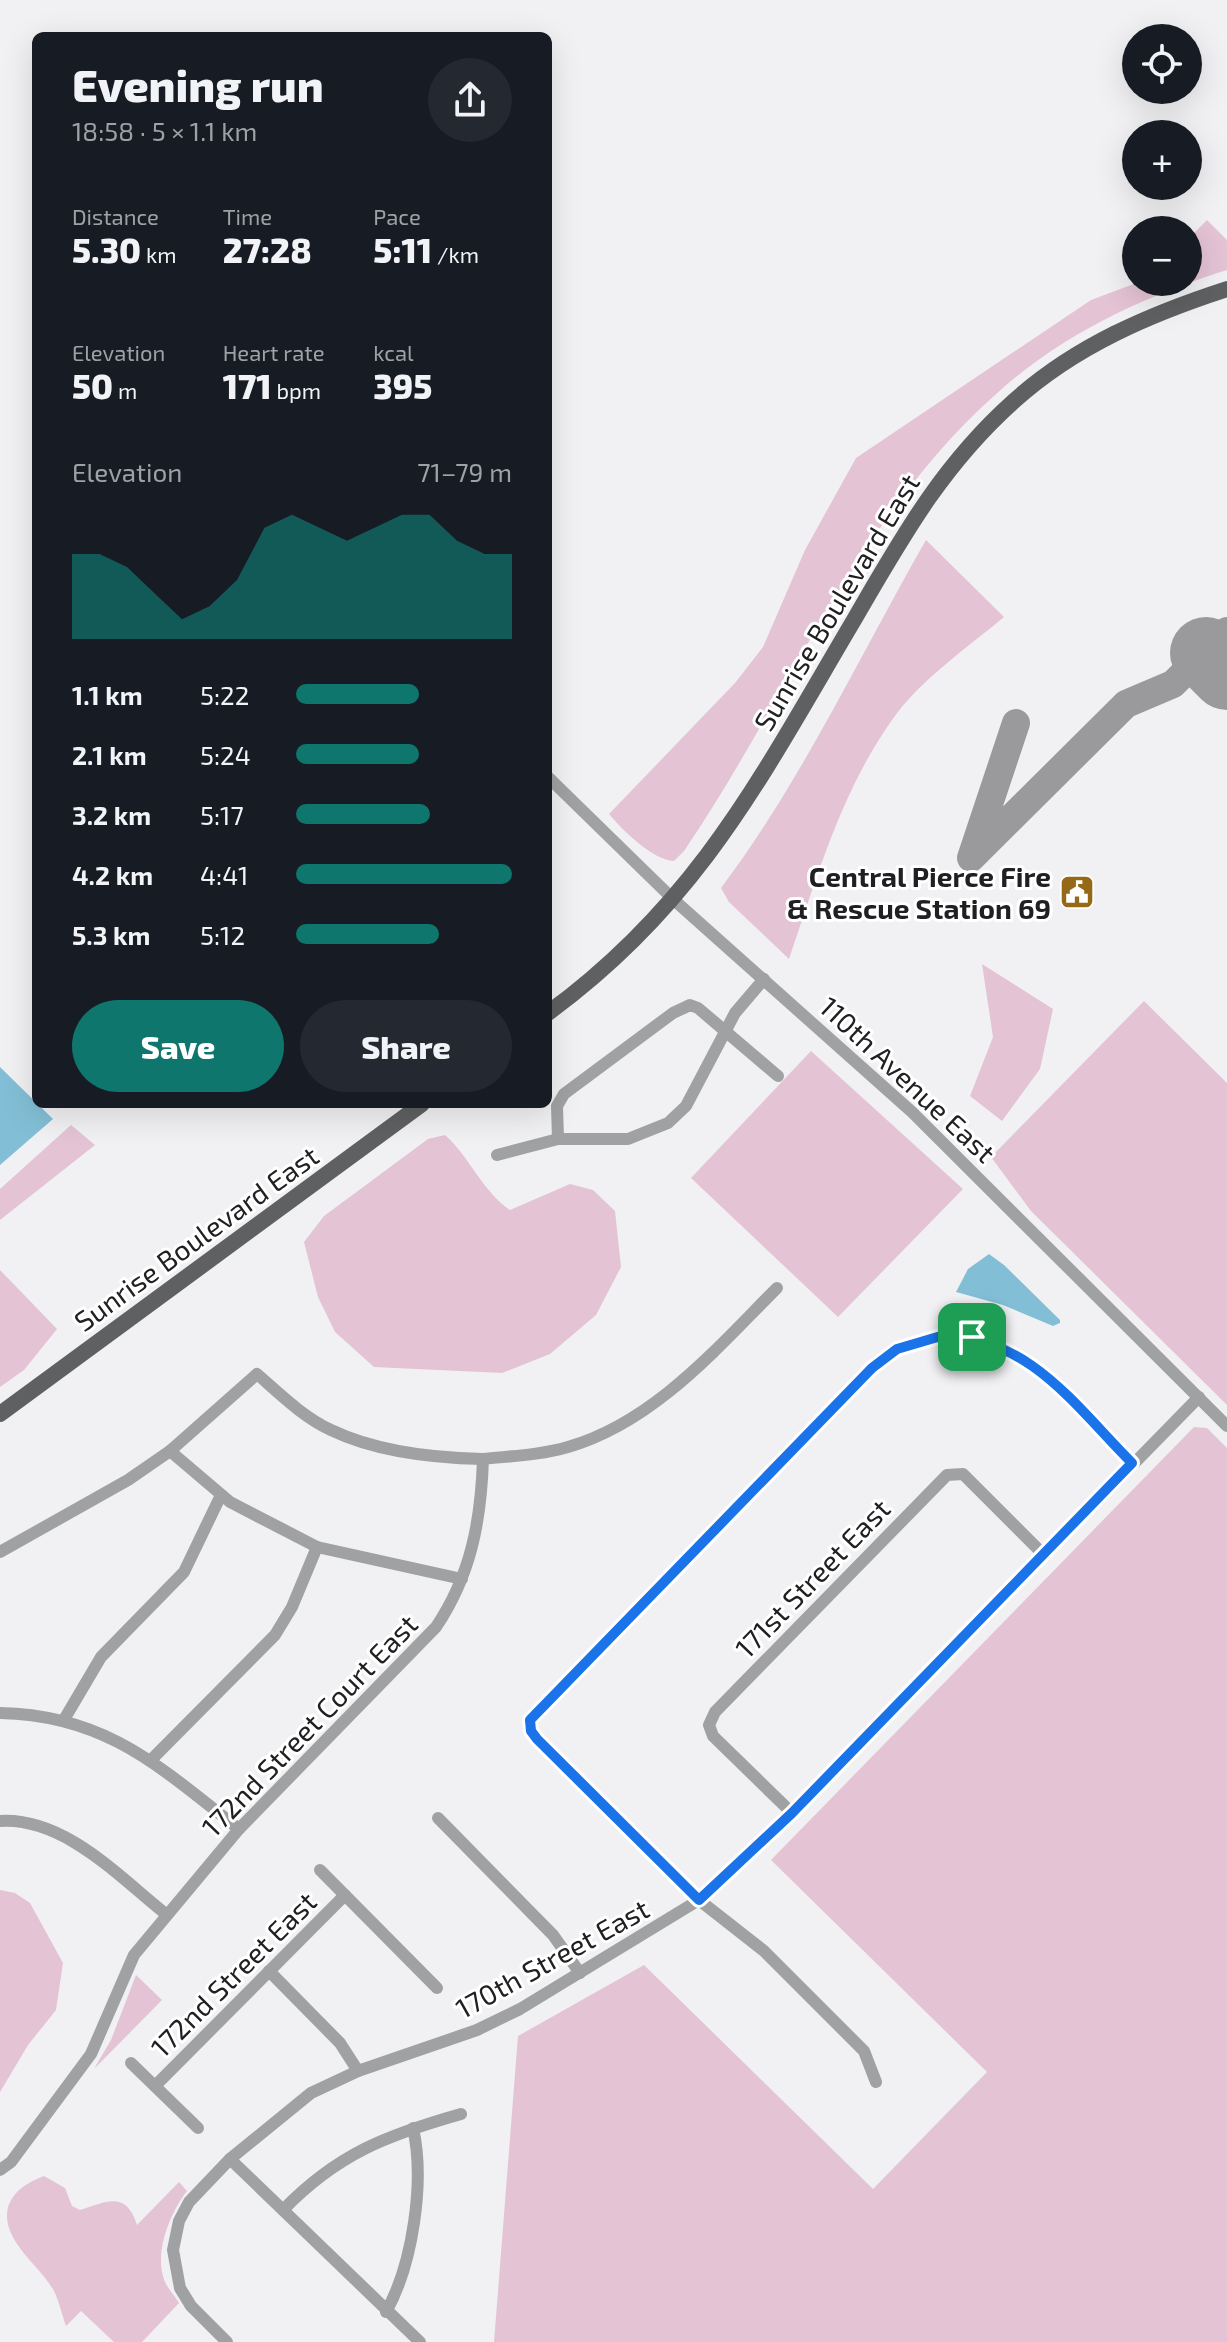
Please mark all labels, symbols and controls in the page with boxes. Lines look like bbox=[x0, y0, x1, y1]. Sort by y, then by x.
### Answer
map controls bbox=[1122, 24, 1202, 296]
button: locate bbox=[1122, 24, 1202, 104]
text: Evening run bbox=[72, 58, 324, 111]
button: share bbox=[428, 58, 512, 142]
text: 18:58 · 5 × 1.1 km bbox=[72, 115, 257, 146]
button: + bbox=[1122, 120, 1202, 200]
text: Distance bbox=[72, 203, 159, 229]
text: Time bbox=[223, 203, 272, 229]
text: Pace bbox=[373, 203, 421, 229]
button: − bbox=[1122, 216, 1202, 296]
text: 5.30 bbox=[72, 229, 141, 270]
text: 27:28 bbox=[223, 229, 312, 270]
text: 5:11 bbox=[373, 229, 432, 270]
text: km bbox=[141, 241, 176, 267]
text: /km bbox=[432, 241, 479, 267]
text: Elevation bbox=[72, 339, 165, 365]
text: Heart rate bbox=[223, 339, 324, 365]
text: kcal bbox=[373, 339, 414, 365]
text: 50 bbox=[72, 365, 113, 406]
text: 171 bbox=[223, 365, 272, 406]
text: 395 bbox=[373, 365, 432, 406]
text: m bbox=[113, 377, 137, 403]
text: bpm bbox=[272, 377, 321, 403]
text: Elevation bbox=[72, 456, 182, 487]
text: 71–79 m bbox=[417, 456, 512, 487]
street label: Sunrise Boulevard East bbox=[746, 468, 926, 736]
text: 1.1 km bbox=[72, 679, 143, 710]
text: 5:22 bbox=[200, 679, 249, 710]
text: 2.1 km bbox=[72, 739, 147, 770]
text: 5:24 bbox=[200, 739, 251, 770]
text: 3.2 km bbox=[72, 799, 151, 830]
text: 5:17 bbox=[200, 799, 244, 830]
text: 4.2 km bbox=[72, 859, 153, 890]
text: 4:41 bbox=[200, 859, 248, 890]
place label: Central Pierce Fire & Rescue Station 69 bbox=[787, 859, 1051, 925]
public building icon: Central Pierce Fire & Rescue Station 69 bbox=[1058, 873, 1096, 911]
text: 5.3 km bbox=[72, 919, 151, 950]
text: 5:12 bbox=[200, 919, 245, 950]
street label: 110th Avenue East bbox=[813, 989, 1003, 1169]
button: Save bbox=[72, 1000, 284, 1092]
button: Share bbox=[300, 1000, 512, 1092]
street label: Sunrise Boulevard East bbox=[67, 1138, 325, 1338]
pin bbox=[938, 1303, 1006, 1371]
icon: arrive bbox=[950, 1315, 994, 1359]
street label: 171st Street East bbox=[728, 1491, 896, 1665]
street label: 172nd Street Court East bbox=[194, 1607, 424, 1843]
street label: 172nd Street East bbox=[143, 1884, 323, 2064]
street label: 170th Street East bbox=[449, 1891, 655, 2025]

